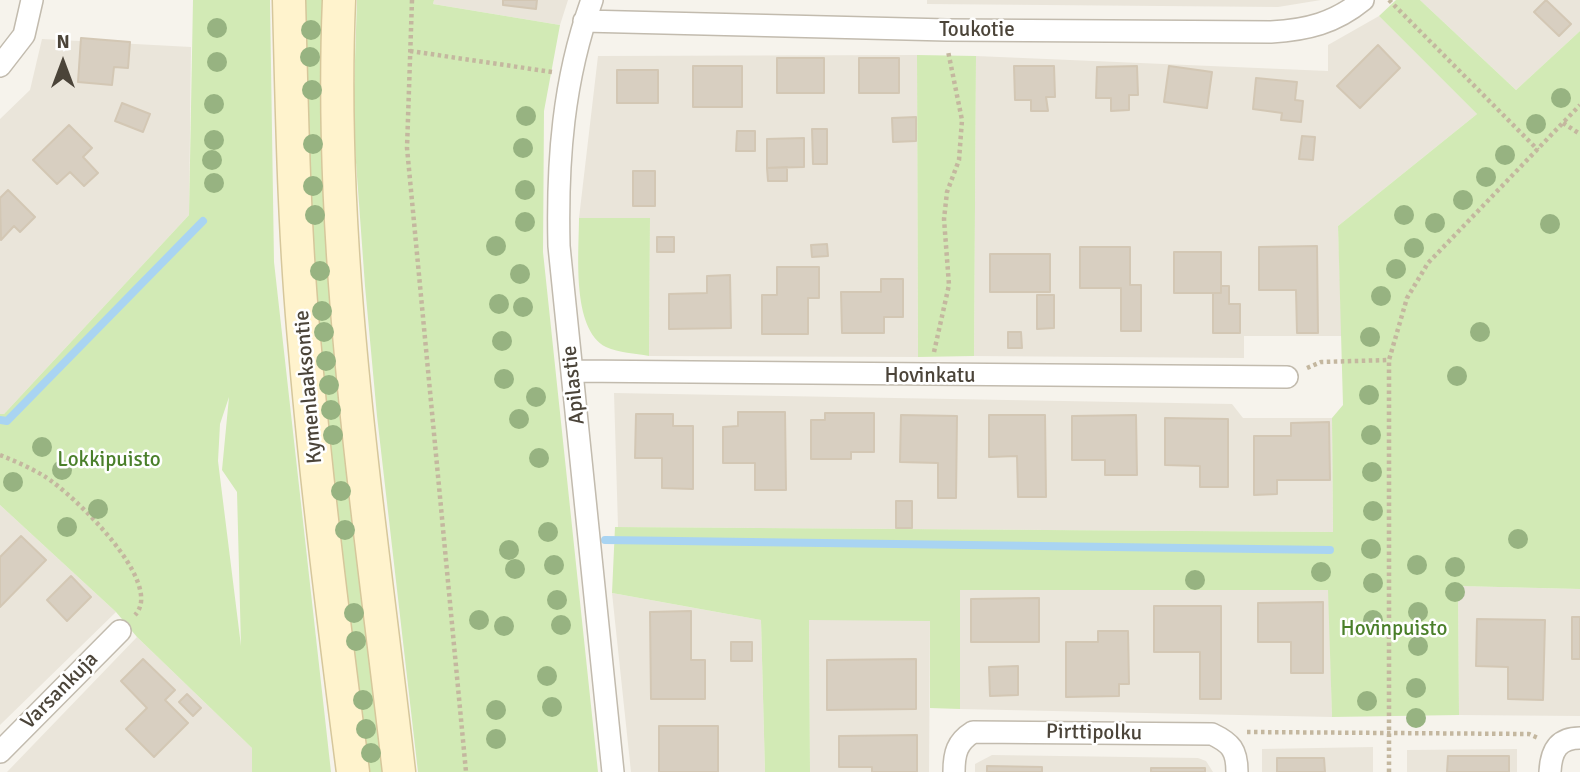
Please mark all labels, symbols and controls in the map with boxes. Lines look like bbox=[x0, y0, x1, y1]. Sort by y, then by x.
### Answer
street label: Toukotie bbox=[939, 17, 1015, 43]
north arrow bbox=[28, 28, 98, 98]
text: N bbox=[56, 30, 70, 54]
street label: Kymenlaaksontie bbox=[290, 309, 328, 465]
street label: Apilastie bbox=[557, 344, 591, 426]
street label: Hovinkatu bbox=[884, 363, 976, 389]
park label: Lokkipuisto bbox=[57, 447, 161, 473]
park label: Hovinpuisto bbox=[1341, 616, 1447, 642]
street label: Varsankuja bbox=[16, 647, 104, 735]
street label: Pirttipolku bbox=[1046, 720, 1142, 746]

